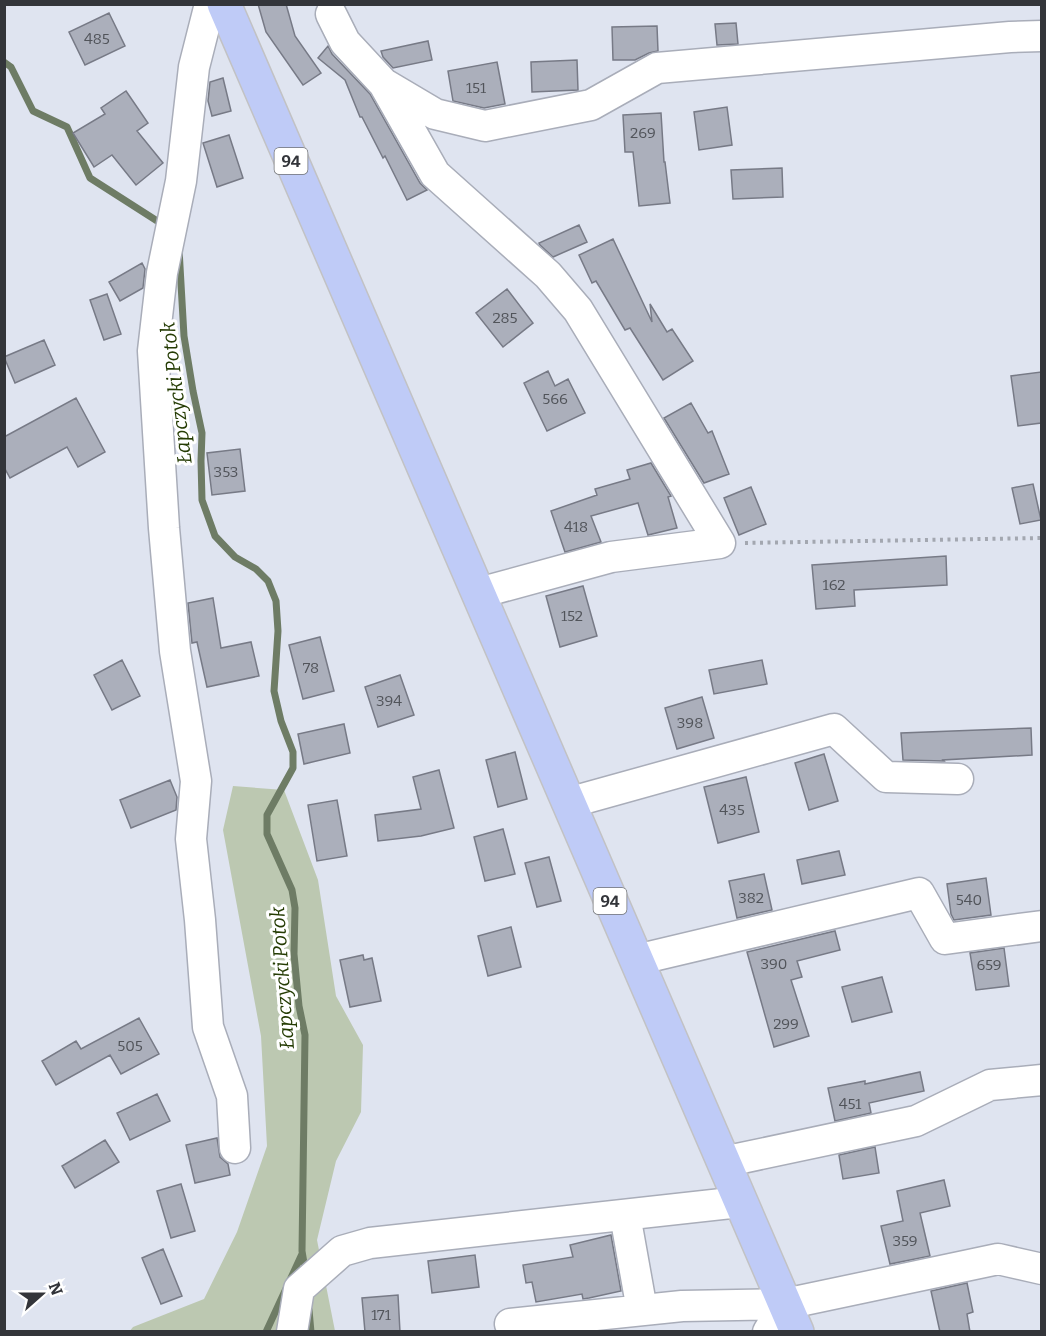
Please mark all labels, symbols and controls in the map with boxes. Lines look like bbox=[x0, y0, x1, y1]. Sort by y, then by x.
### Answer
house number: 485 bbox=[84, 30, 110, 48]
house number: 151 bbox=[466, 79, 486, 97]
house number: 269 bbox=[630, 124, 656, 142]
road number: 94 bbox=[274, 148, 308, 174]
house number: 285 bbox=[492, 309, 518, 327]
water label: Łapczycki Potok bbox=[155, 320, 197, 465]
house number: 566 bbox=[542, 390, 568, 408]
house number: 353 bbox=[214, 463, 238, 481]
house number: 418 bbox=[564, 518, 588, 536]
house number: 162 bbox=[823, 576, 845, 594]
house number: 152 bbox=[561, 607, 583, 625]
house number: 78 bbox=[303, 659, 319, 677]
house number: 394 bbox=[376, 692, 402, 710]
house number: 398 bbox=[677, 714, 703, 732]
house number: 435 bbox=[719, 801, 745, 819]
road number: 94 bbox=[594, 888, 626, 914]
house number: 382 bbox=[738, 889, 764, 907]
house number: 540 bbox=[956, 891, 982, 909]
water label: Łapczycki Potok bbox=[265, 906, 299, 1050]
house number: 390 bbox=[761, 955, 787, 973]
house number: 659 bbox=[976, 956, 1002, 974]
house number: 299 bbox=[773, 1015, 799, 1033]
house number: 505 bbox=[117, 1037, 143, 1055]
house number: 451 bbox=[839, 1095, 861, 1113]
house number: 359 bbox=[892, 1232, 918, 1250]
north arrow bbox=[12, 1264, 72, 1324]
text: N bbox=[44, 1280, 67, 1298]
house number: 171 bbox=[371, 1306, 391, 1324]

